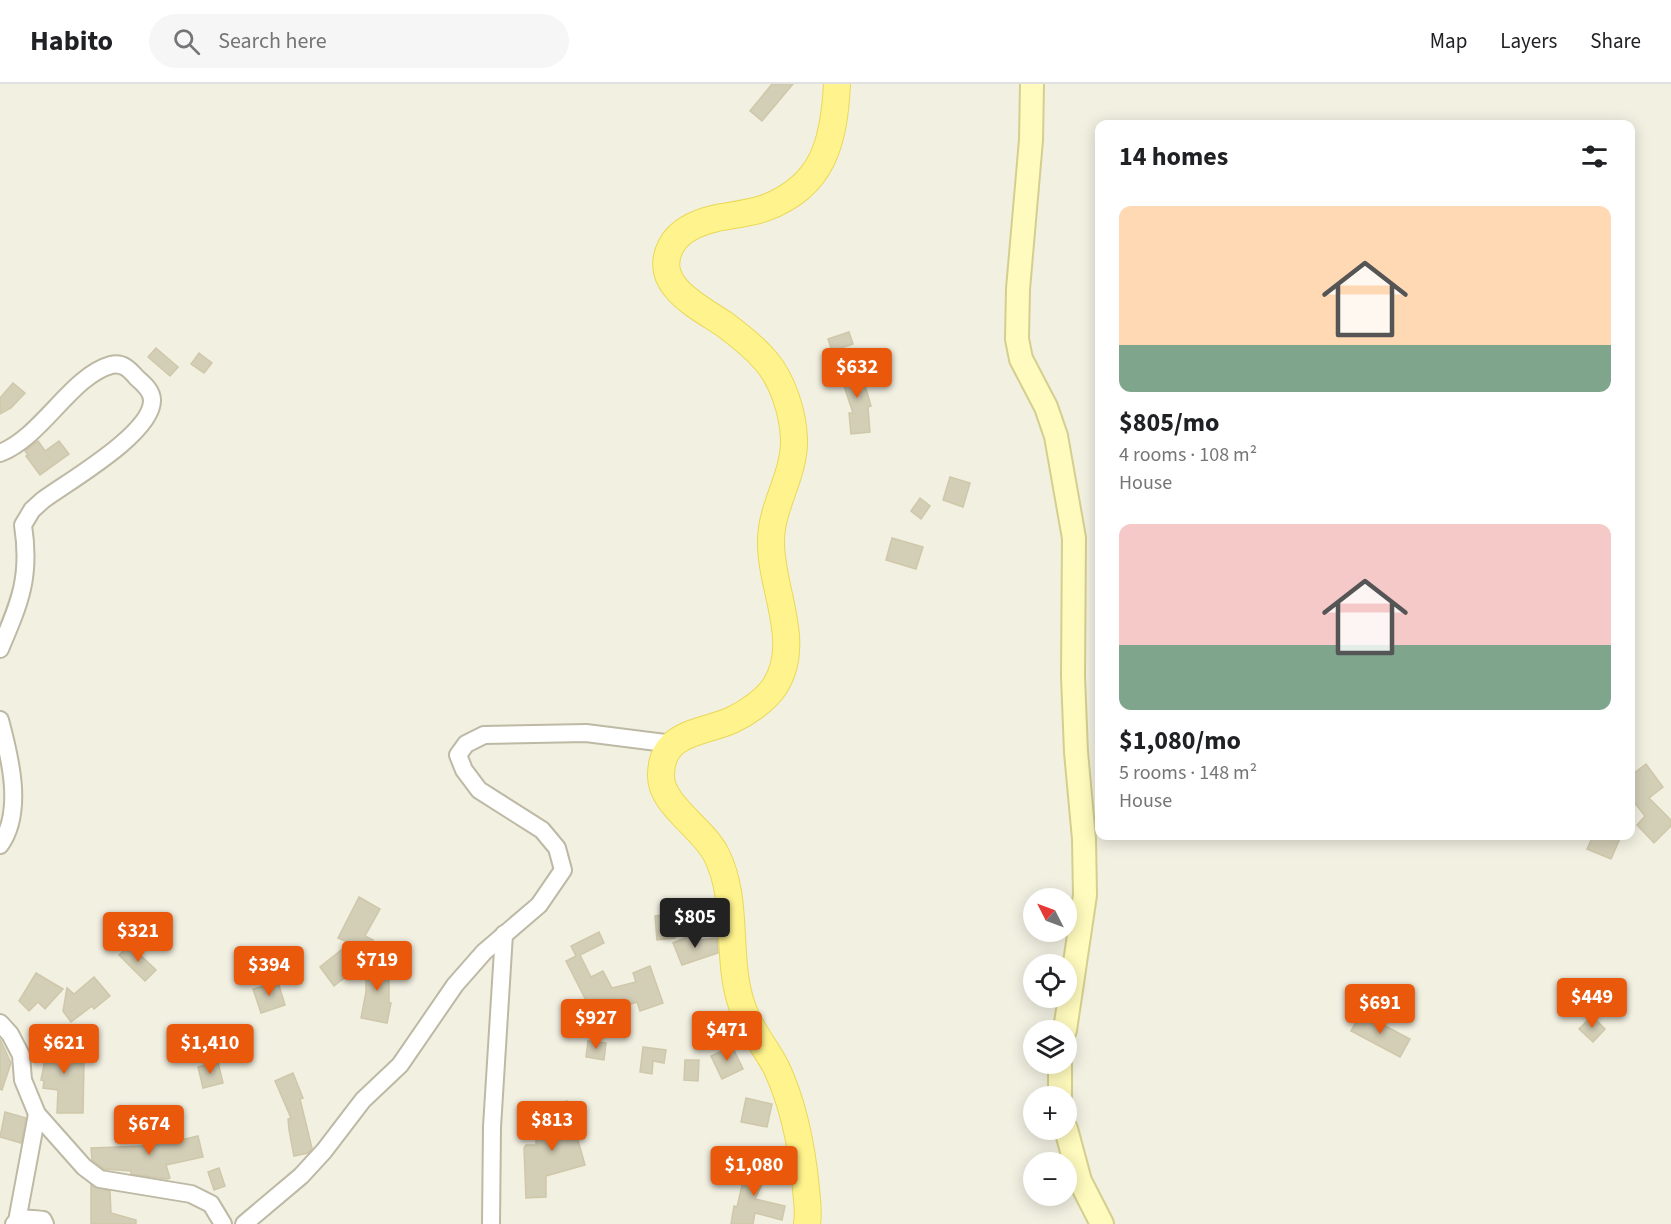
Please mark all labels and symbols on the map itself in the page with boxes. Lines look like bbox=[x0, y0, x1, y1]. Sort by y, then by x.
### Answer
pin: $632 bbox=[821, 348, 893, 399]
north arrow bbox=[1023, 888, 1077, 942]
pin: $805 bbox=[659, 898, 731, 949]
pin: $321 bbox=[102, 912, 174, 963]
pin: $719 bbox=[341, 941, 413, 992]
pin: $394 bbox=[233, 946, 305, 997]
pin: $449 bbox=[1556, 978, 1628, 1029]
pin: $691 bbox=[1344, 984, 1416, 1035]
pin: $927 bbox=[560, 999, 632, 1050]
pin: $471 bbox=[691, 1011, 763, 1062]
pin: $621 bbox=[28, 1024, 100, 1075]
pin: $1,410 bbox=[161, 1024, 259, 1075]
pin: $813 bbox=[516, 1101, 588, 1152]
pin: $674 bbox=[113, 1105, 185, 1156]
pin: $1,080 bbox=[705, 1146, 803, 1197]

